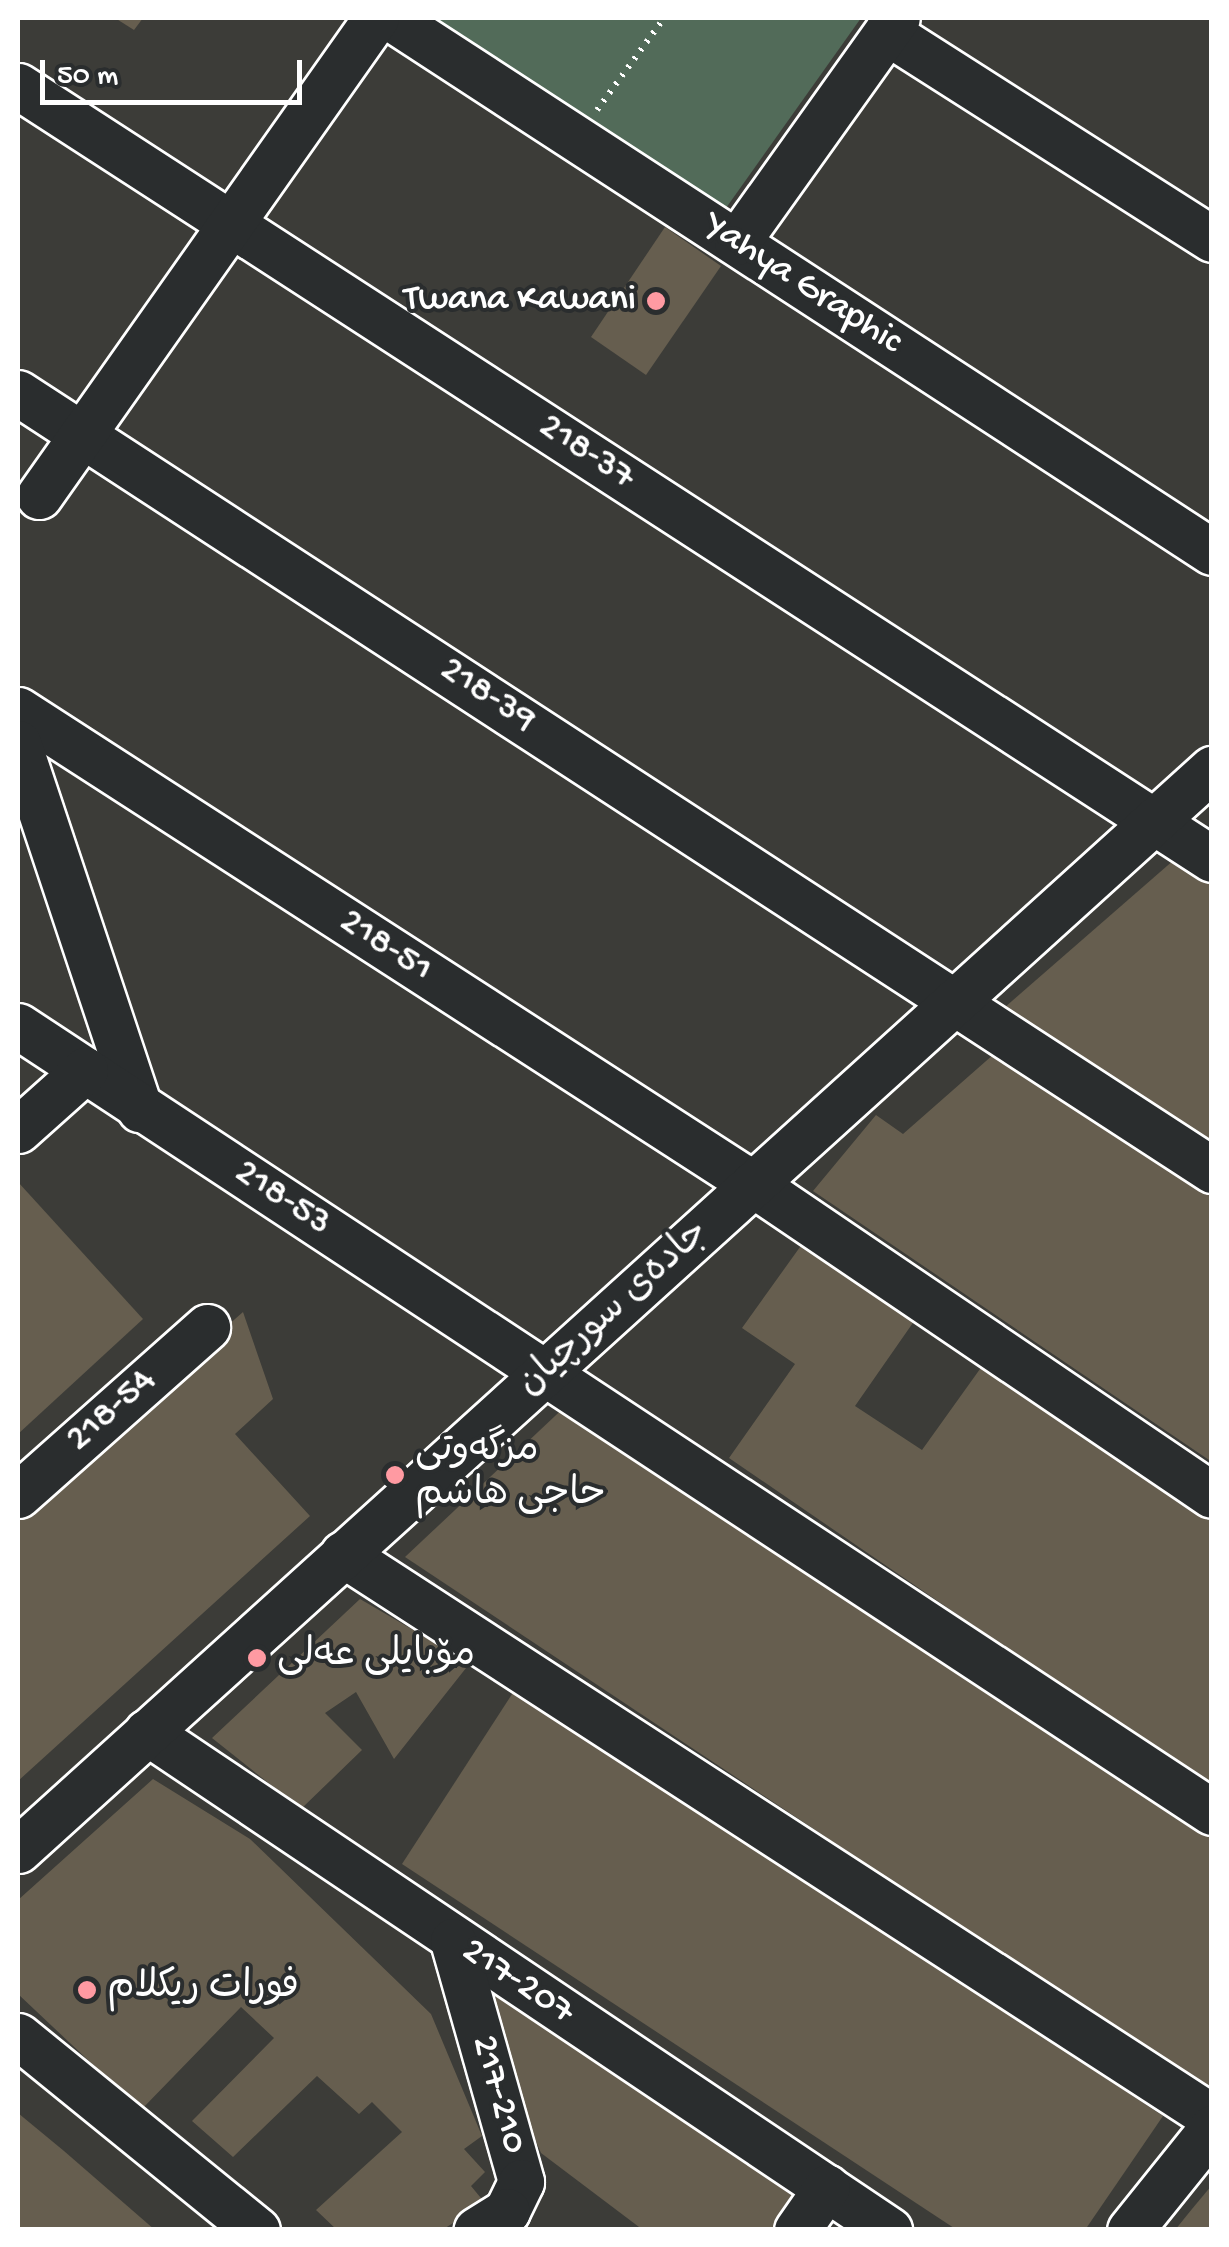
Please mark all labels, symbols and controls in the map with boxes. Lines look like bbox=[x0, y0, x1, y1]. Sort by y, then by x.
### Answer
scale bar bbox=[45, 40, 308, 102]
text: 50 m bbox=[57, 60, 118, 95]
street label: Yahya Graphic bbox=[695, 204, 909, 366]
place label: Twana Kawani bbox=[404, 278, 636, 324]
marker: Twana Kawani bbox=[645, 290, 667, 312]
street label: 218-37 bbox=[529, 405, 643, 501]
street label: 218-39 bbox=[430, 648, 544, 744]
street label: 218-51 bbox=[330, 900, 440, 994]
street label: 218-53 bbox=[225, 1151, 339, 1247]
street label: جادەی سورچیان bbox=[510, 1212, 720, 1408]
street label: 218-54 bbox=[58, 1359, 166, 1463]
place label: مزگەوتی حاجی هاشم bbox=[415, 1430, 606, 1520]
marker: مزگەوتی حاجی هاشم bbox=[384, 1464, 406, 1486]
place label: مۆبایلی عەلی bbox=[277, 1635, 475, 1681]
marker: مۆبایلی عەلی bbox=[246, 1647, 268, 1669]
street label: 217-207 bbox=[452, 1930, 582, 2036]
place label: فورات ريکلام bbox=[107, 1967, 299, 2013]
marker: فورات ريکلام bbox=[76, 1979, 98, 2001]
street label: 217-210 bbox=[458, 2030, 536, 2160]

